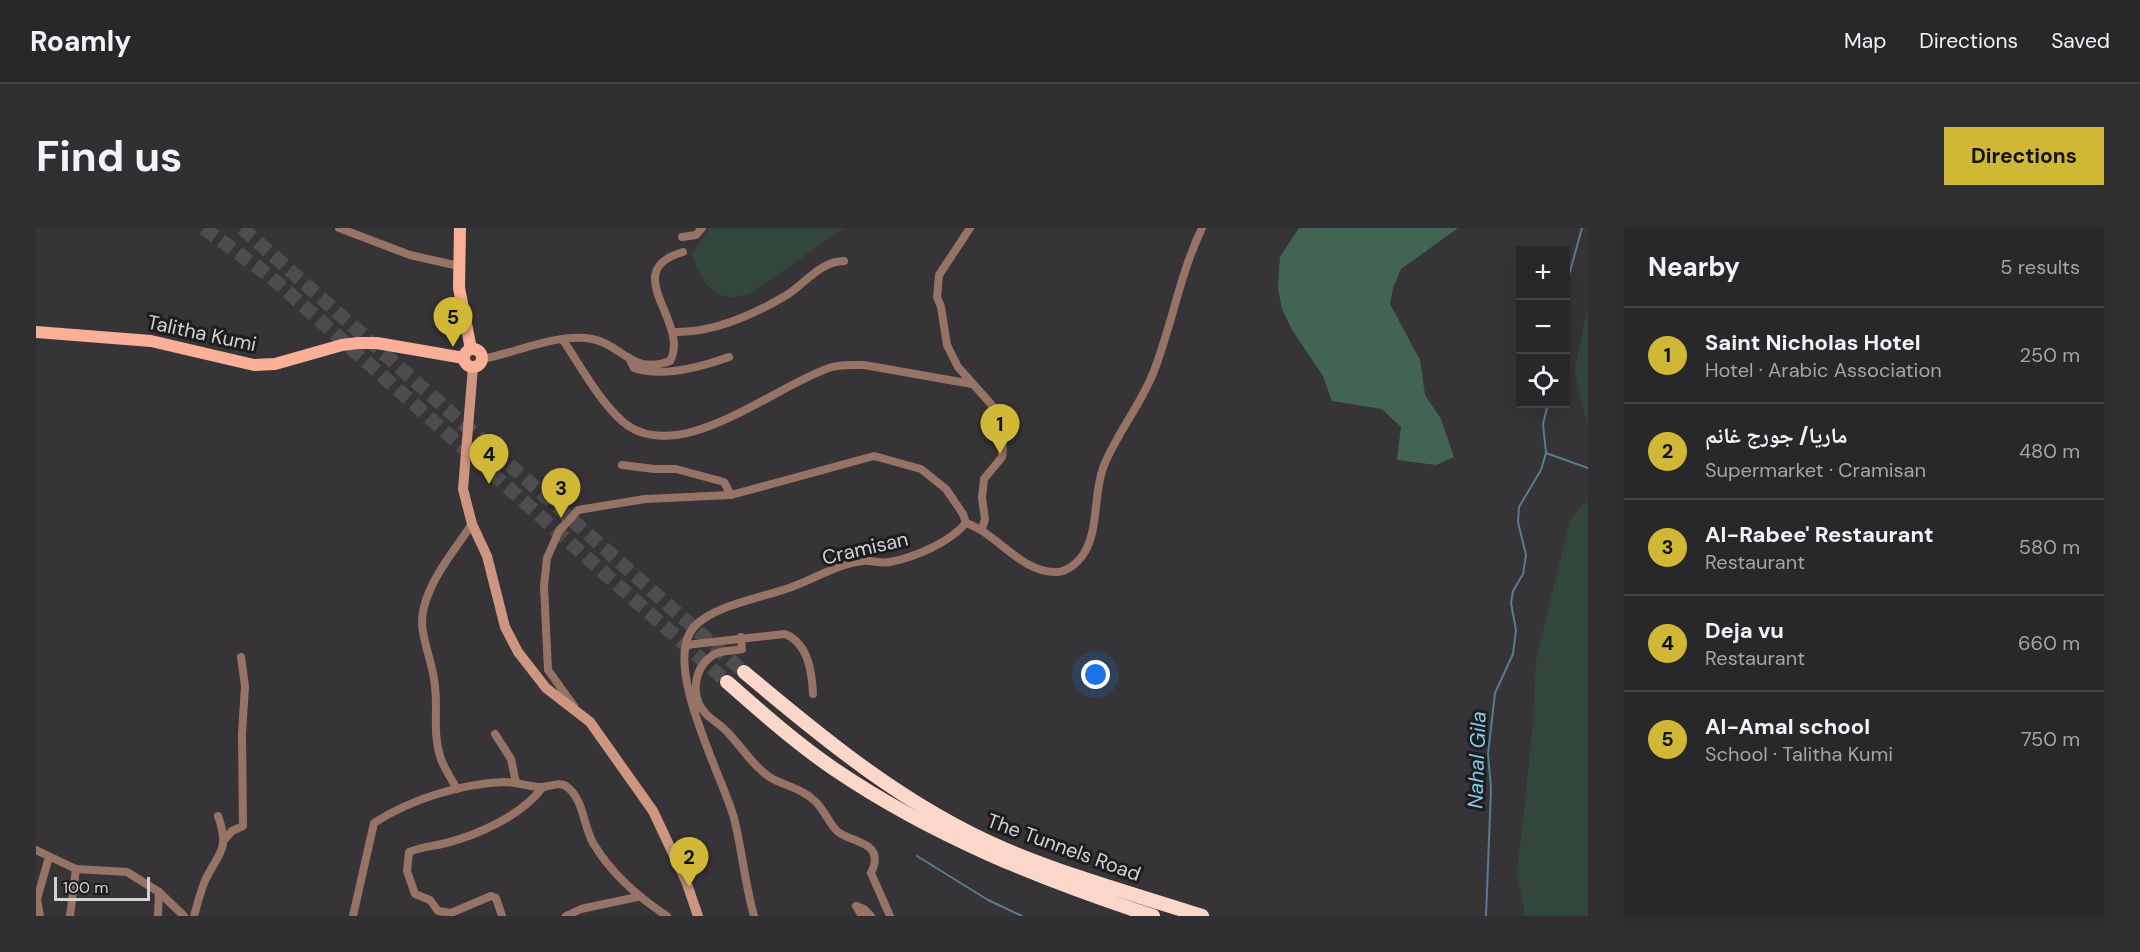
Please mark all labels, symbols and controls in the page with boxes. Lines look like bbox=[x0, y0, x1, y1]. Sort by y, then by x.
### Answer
text: Roamly bbox=[30, 23, 131, 60]
text: Map bbox=[1844, 27, 1886, 55]
text: Directions bbox=[1919, 27, 2018, 55]
text: Saved bbox=[2051, 27, 2110, 55]
button: Directions bbox=[1944, 127, 2104, 185]
text: Find us bbox=[36, 129, 182, 184]
map controls bbox=[1516, 246, 1570, 408]
button: + bbox=[1516, 246, 1570, 300]
text: Nearby bbox=[1648, 250, 1740, 284]
text: 5 results bbox=[2000, 254, 2080, 280]
pin: 5 bbox=[434, 298, 472, 347]
button: − bbox=[1516, 300, 1570, 354]
street label: Talitha Kumi bbox=[145, 309, 259, 357]
text: Saint Nicholas Hotel bbox=[1705, 328, 1921, 357]
text: 1 bbox=[1664, 342, 1671, 368]
text: 250 m bbox=[2019, 342, 2080, 368]
button: locate bbox=[1516, 354, 1570, 408]
text: Hotel · Arabic Association bbox=[1705, 357, 1942, 383]
pin: 1 bbox=[980, 404, 1020, 454]
text: ماريا/ جورج غانم bbox=[1705, 421, 1847, 450]
pin: 4 bbox=[470, 434, 508, 484]
text: 2 bbox=[1662, 438, 1673, 464]
text: 480 m bbox=[2019, 438, 2080, 464]
text: Supermarket · Cramisan bbox=[1705, 457, 1926, 483]
pin: 3 bbox=[542, 468, 580, 518]
text: Al-Rabee' Restaurant bbox=[1705, 520, 1934, 549]
street label: Cramisan bbox=[819, 525, 911, 571]
text: 3 bbox=[1661, 534, 1674, 560]
text: 580 m bbox=[2019, 534, 2080, 560]
text: Restaurant bbox=[1705, 549, 1805, 575]
text: Deja vu bbox=[1705, 616, 1784, 645]
text: 4 bbox=[1661, 630, 1674, 656]
text: 660 m bbox=[2018, 630, 2080, 656]
text: Restaurant bbox=[1705, 645, 1805, 671]
your location bbox=[1081, 660, 1110, 689]
water label: Nahal Gila bbox=[1461, 711, 1493, 809]
text: Al-Amal school bbox=[1705, 712, 1870, 741]
text: 5 bbox=[1661, 726, 1674, 752]
text: 750 m bbox=[2021, 726, 2080, 752]
text: School · Talitha Kumi bbox=[1705, 741, 1893, 767]
street label: The Tunnels Road bbox=[984, 807, 1144, 887]
pin: 2 bbox=[670, 838, 708, 887]
scale bar bbox=[54, 874, 150, 902]
text: 100 m bbox=[63, 877, 108, 898]

